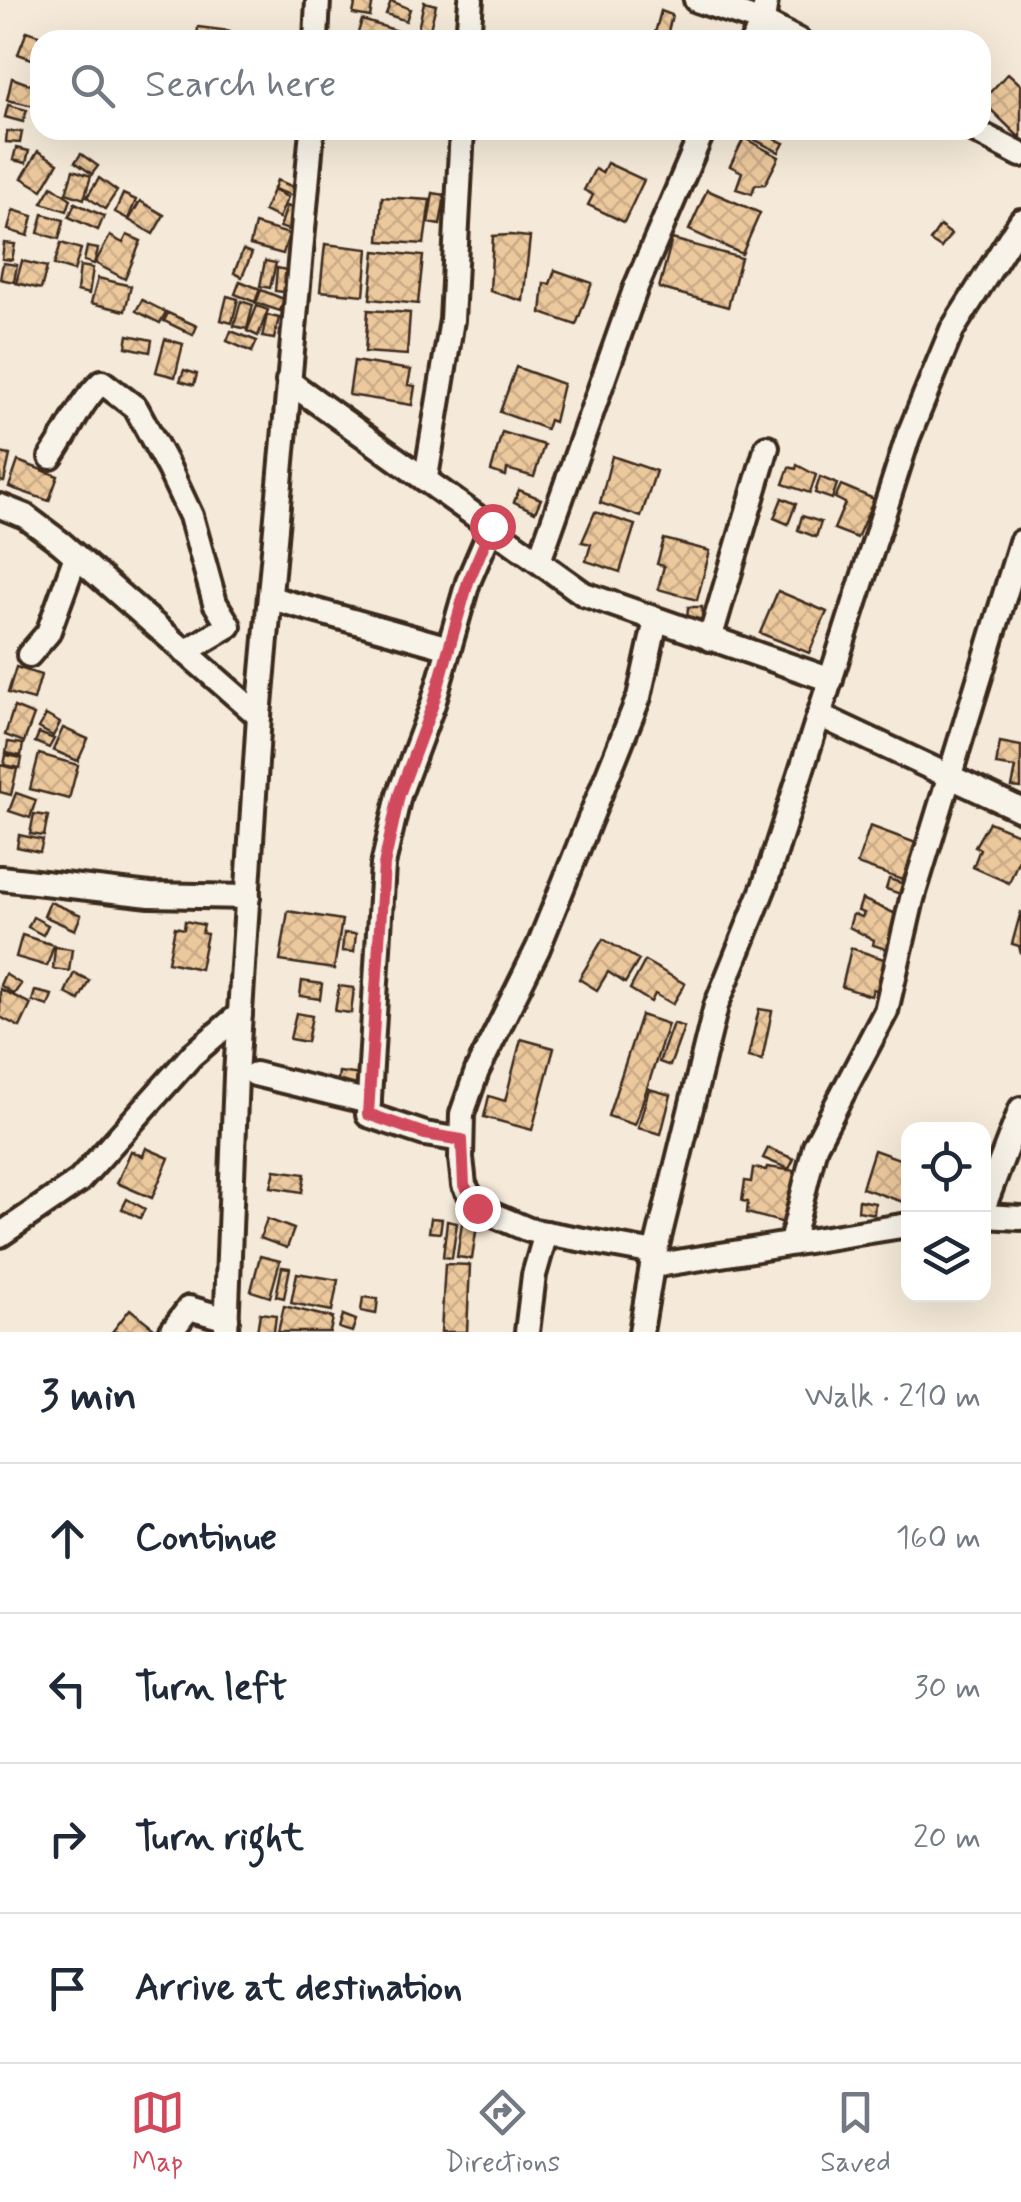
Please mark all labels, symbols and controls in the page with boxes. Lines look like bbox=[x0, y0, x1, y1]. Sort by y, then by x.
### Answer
search box bbox=[30, 30, 991, 140]
icon: search bbox=[65, 58, 120, 113]
text: Search here bbox=[145, 61, 336, 110]
route start bbox=[470, 504, 516, 550]
map controls bbox=[901, 1122, 991, 1302]
button: locate bbox=[901, 1122, 991, 1212]
route end bbox=[455, 1186, 501, 1232]
button: layers bbox=[901, 1212, 991, 1302]
text: 3 min bbox=[40, 1370, 137, 1425]
text: Walk · 210 m bbox=[804, 1376, 981, 1418]
icon: ahead bbox=[40, 1511, 95, 1566]
text: Continue bbox=[135, 1514, 277, 1563]
text: 160 m bbox=[896, 1517, 981, 1559]
icon: left bbox=[40, 1661, 95, 1716]
text: Turn left bbox=[135, 1664, 287, 1713]
text: 30 m bbox=[914, 1667, 981, 1709]
icon: right bbox=[40, 1811, 95, 1866]
text: Turn right bbox=[135, 1814, 304, 1863]
text: 20 m bbox=[913, 1817, 981, 1859]
icon: arrive bbox=[40, 1961, 95, 2016]
text: Arrive at destination bbox=[135, 1964, 462, 2013]
tab: Map bbox=[130, 2085, 185, 2182]
tab: Directions bbox=[445, 2085, 560, 2182]
tab: Saved bbox=[820, 2085, 891, 2182]

